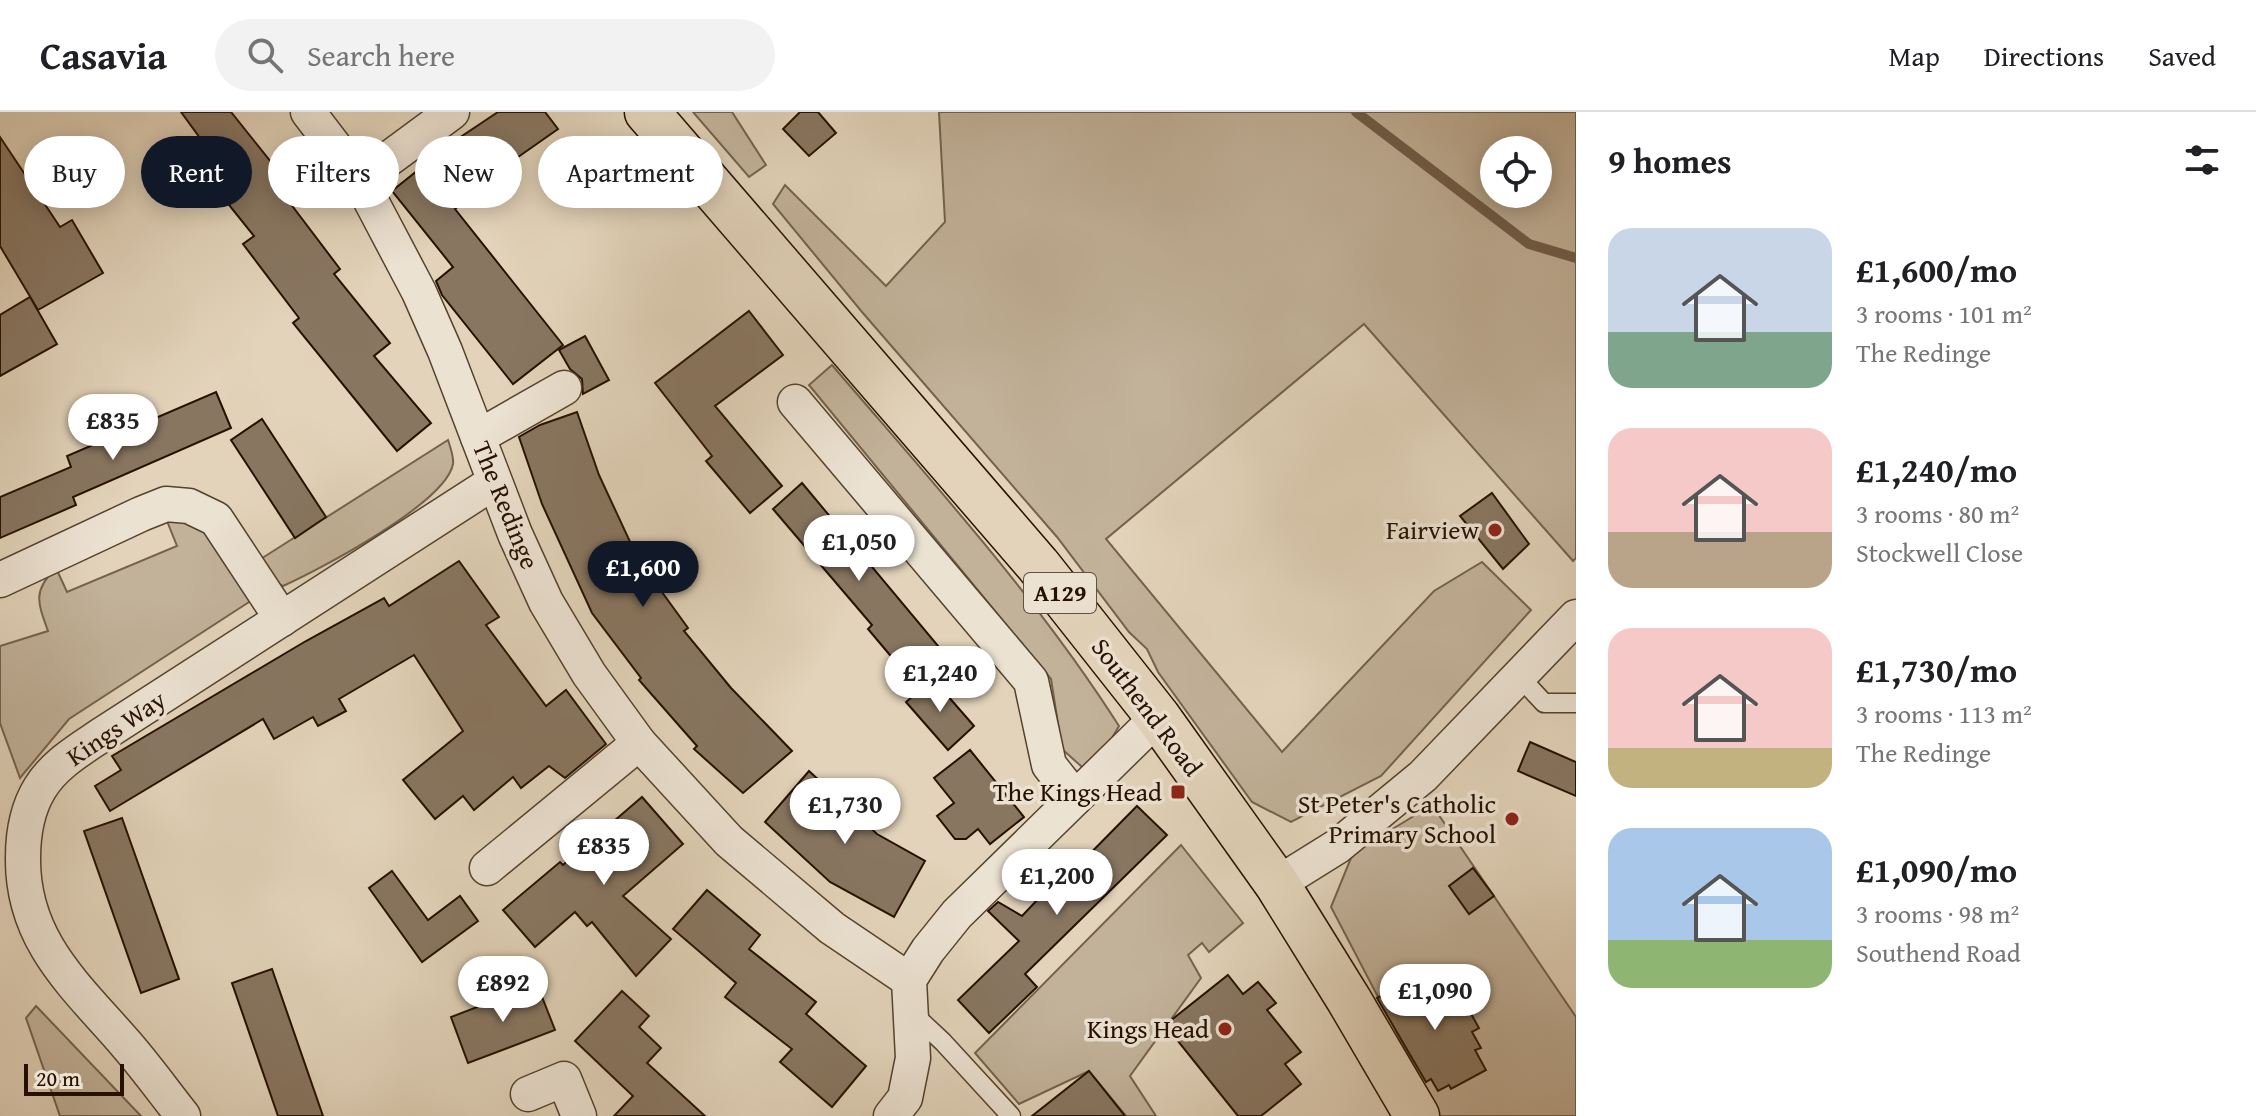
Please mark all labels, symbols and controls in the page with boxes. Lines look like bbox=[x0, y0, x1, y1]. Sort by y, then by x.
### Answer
search box bbox=[215, 19, 775, 91]
text: Casavia bbox=[40, 27, 167, 83]
icon: search bbox=[243, 33, 287, 77]
text: Search here bbox=[307, 33, 455, 77]
text: Map bbox=[1888, 35, 1940, 76]
text: Directions bbox=[1984, 35, 2104, 76]
text: Saved bbox=[2148, 35, 2216, 76]
chip: Buy bbox=[24, 136, 125, 208]
chip: Rent bbox=[141, 136, 252, 208]
chip: Filters bbox=[268, 136, 399, 208]
chip: New bbox=[415, 136, 522, 208]
chip: Apartment bbox=[538, 136, 723, 208]
map controls bbox=[1480, 136, 1552, 208]
button: locate bbox=[1480, 136, 1552, 208]
text: 9 homes bbox=[1608, 136, 1732, 185]
icon: filters bbox=[2180, 138, 2224, 182]
text: £1,600/mo bbox=[1856, 245, 2017, 294]
icon: home bbox=[1672, 260, 1768, 356]
text: 3 rooms · 101 m² bbox=[1856, 294, 2032, 333]
text: The Redinge bbox=[1856, 333, 1991, 372]
pin: £835 bbox=[66, 394, 160, 462]
text: £835 bbox=[86, 400, 140, 439]
street label: The Redinge bbox=[463, 435, 550, 575]
text: £1,240/mo bbox=[1856, 445, 2017, 494]
icon: home bbox=[1672, 460, 1768, 556]
text: 3 rooms · 80 m² bbox=[1856, 494, 2019, 533]
place label: Fairview bbox=[1386, 510, 1480, 549]
pin: £1,050 bbox=[794, 515, 924, 583]
text: £1,050 bbox=[822, 521, 896, 560]
marker: Fairview bbox=[1486, 521, 1504, 539]
text: Stockwell Close bbox=[1856, 533, 2023, 572]
pin: £1,600 bbox=[578, 541, 708, 609]
text: £1,600 bbox=[606, 547, 680, 586]
road number: A129 bbox=[1024, 573, 1096, 613]
street label: Southend Road bbox=[1082, 629, 1213, 784]
text: £1,730/mo bbox=[1856, 645, 2017, 694]
pin: £1,240 bbox=[875, 646, 1005, 714]
text: £1,240 bbox=[903, 652, 977, 691]
icon: home bbox=[1672, 660, 1768, 756]
street label: Kings Way bbox=[58, 680, 173, 775]
text: 3 rooms · 113 m² bbox=[1856, 694, 2032, 733]
text: The Redinge bbox=[1856, 733, 1991, 772]
place label: The Kings Head bbox=[993, 772, 1162, 811]
pin: £1,730 bbox=[780, 778, 910, 846]
marker: The Kings Head bbox=[1169, 783, 1187, 801]
text: £1,730 bbox=[808, 784, 882, 823]
place label: St Peter's Catholic Primary School bbox=[1298, 784, 1496, 853]
marker: St Peter's Catholic Primary School bbox=[1503, 810, 1521, 828]
pin: £835 bbox=[557, 819, 651, 887]
text: £835 bbox=[577, 825, 631, 864]
text: £1,090/mo bbox=[1856, 845, 2017, 894]
pin: £1,200 bbox=[992, 849, 1122, 917]
text: £1,200 bbox=[1020, 855, 1094, 894]
icon: home bbox=[1672, 860, 1768, 956]
text: 3 rooms · 98 m² bbox=[1856, 894, 2019, 933]
text: Southend Road bbox=[1856, 933, 2021, 972]
pin: £892 bbox=[456, 956, 550, 1024]
text: £892 bbox=[476, 962, 530, 1001]
pin: £1,090 bbox=[1370, 964, 1500, 1032]
text: £1,090 bbox=[1398, 970, 1472, 1009]
place label: Kings Head bbox=[1087, 1009, 1209, 1048]
marker: Kings Head bbox=[1216, 1020, 1234, 1038]
scale bar bbox=[24, 1060, 124, 1096]
text: 20 m bbox=[36, 1062, 80, 1094]

